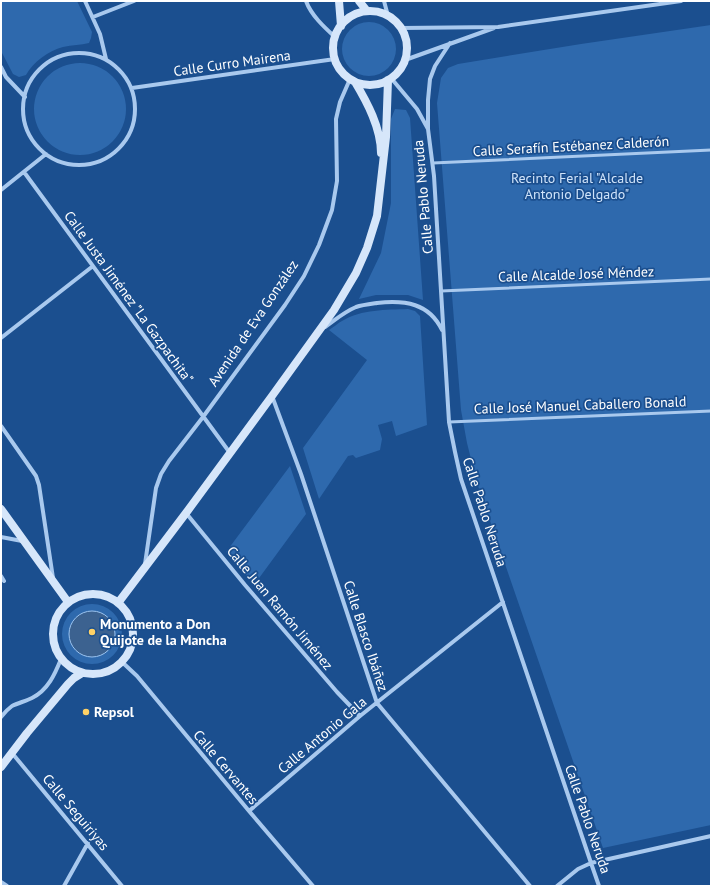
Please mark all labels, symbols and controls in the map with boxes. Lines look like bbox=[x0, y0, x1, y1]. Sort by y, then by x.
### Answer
street label: Calle Curro Mairena bbox=[172, 46, 292, 80]
street label: Calle Serafín Estébanez Calderón bbox=[472, 132, 670, 160]
street label: Calle Pablo Neruda bbox=[409, 139, 437, 255]
park label: Recinto Ferial "Alcalde Antonio Delgado" bbox=[511, 169, 643, 203]
street label: Calle Justa Jiménez "La Gazpachita" bbox=[60, 207, 198, 387]
street label: Avenida de Eva González bbox=[204, 256, 302, 390]
street label: Calle Alcalde José Méndez bbox=[498, 262, 654, 286]
street label: Calle José Manuel Caballero Bonald bbox=[473, 392, 687, 418]
street label: Calle Pablo Neruda bbox=[459, 455, 511, 569]
street label: Calle Juan Ramón Jiménez bbox=[223, 542, 337, 674]
street label: Calle Blasco Ibáñez bbox=[340, 578, 392, 694]
place label: Monumento a Don Quijote de la Mancha bbox=[100, 615, 227, 649]
marker: Monumento a Don Quijote de la Mancha bbox=[87, 627, 97, 637]
street label: Calle Antonio Gala bbox=[274, 693, 370, 777]
place label: Repsol bbox=[94, 703, 135, 721]
marker: Repsol bbox=[81, 707, 91, 717]
street label: Calle Cervantes bbox=[190, 726, 263, 808]
street label: Calle Pablo Neruda bbox=[561, 762, 615, 876]
street label: Calle Seguiriyas bbox=[39, 770, 113, 854]

